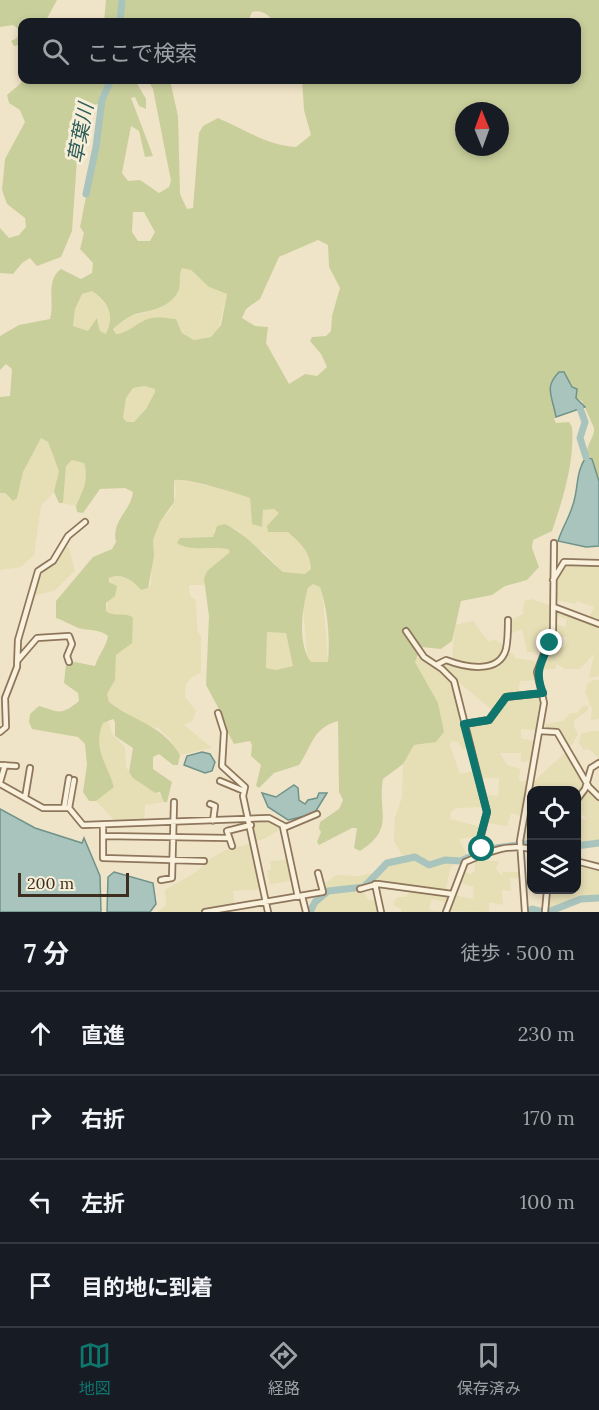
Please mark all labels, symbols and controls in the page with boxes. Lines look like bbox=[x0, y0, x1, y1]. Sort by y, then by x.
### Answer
search box bbox=[18, 18, 581, 84]
icon: search bbox=[39, 35, 72, 68]
text: ここで検索 bbox=[87, 39, 197, 67]
water label: 草葉川 bbox=[62, 99, 98, 165]
north arrow bbox=[455, 102, 509, 156]
route end bbox=[536, 629, 562, 655]
map controls bbox=[527, 786, 581, 894]
button: locate bbox=[527, 786, 581, 840]
route start bbox=[468, 835, 494, 861]
button: layers bbox=[527, 840, 581, 894]
scale bar bbox=[18, 870, 129, 898]
text: 200 m bbox=[27, 873, 74, 893]
text: 7 分 bbox=[24, 937, 69, 970]
text: 徒歩 · 500 m bbox=[461, 940, 575, 965]
icon: ahead bbox=[24, 1017, 57, 1050]
text: 直進 bbox=[81, 1021, 125, 1049]
text: 230 m bbox=[518, 1021, 575, 1046]
icon: right bbox=[24, 1101, 57, 1134]
text: 右折 bbox=[81, 1105, 125, 1133]
text: 170 m bbox=[523, 1105, 575, 1130]
icon: left bbox=[24, 1185, 57, 1218]
text: 左折 bbox=[81, 1189, 125, 1217]
text: 100 m bbox=[520, 1189, 575, 1214]
icon: arrive bbox=[24, 1269, 57, 1302]
text: 目的地に到着 bbox=[81, 1273, 213, 1301]
tab: 地図 bbox=[78, 1339, 111, 1399]
tab: 経路 bbox=[267, 1339, 300, 1399]
tab: 保存済み bbox=[457, 1339, 521, 1399]

